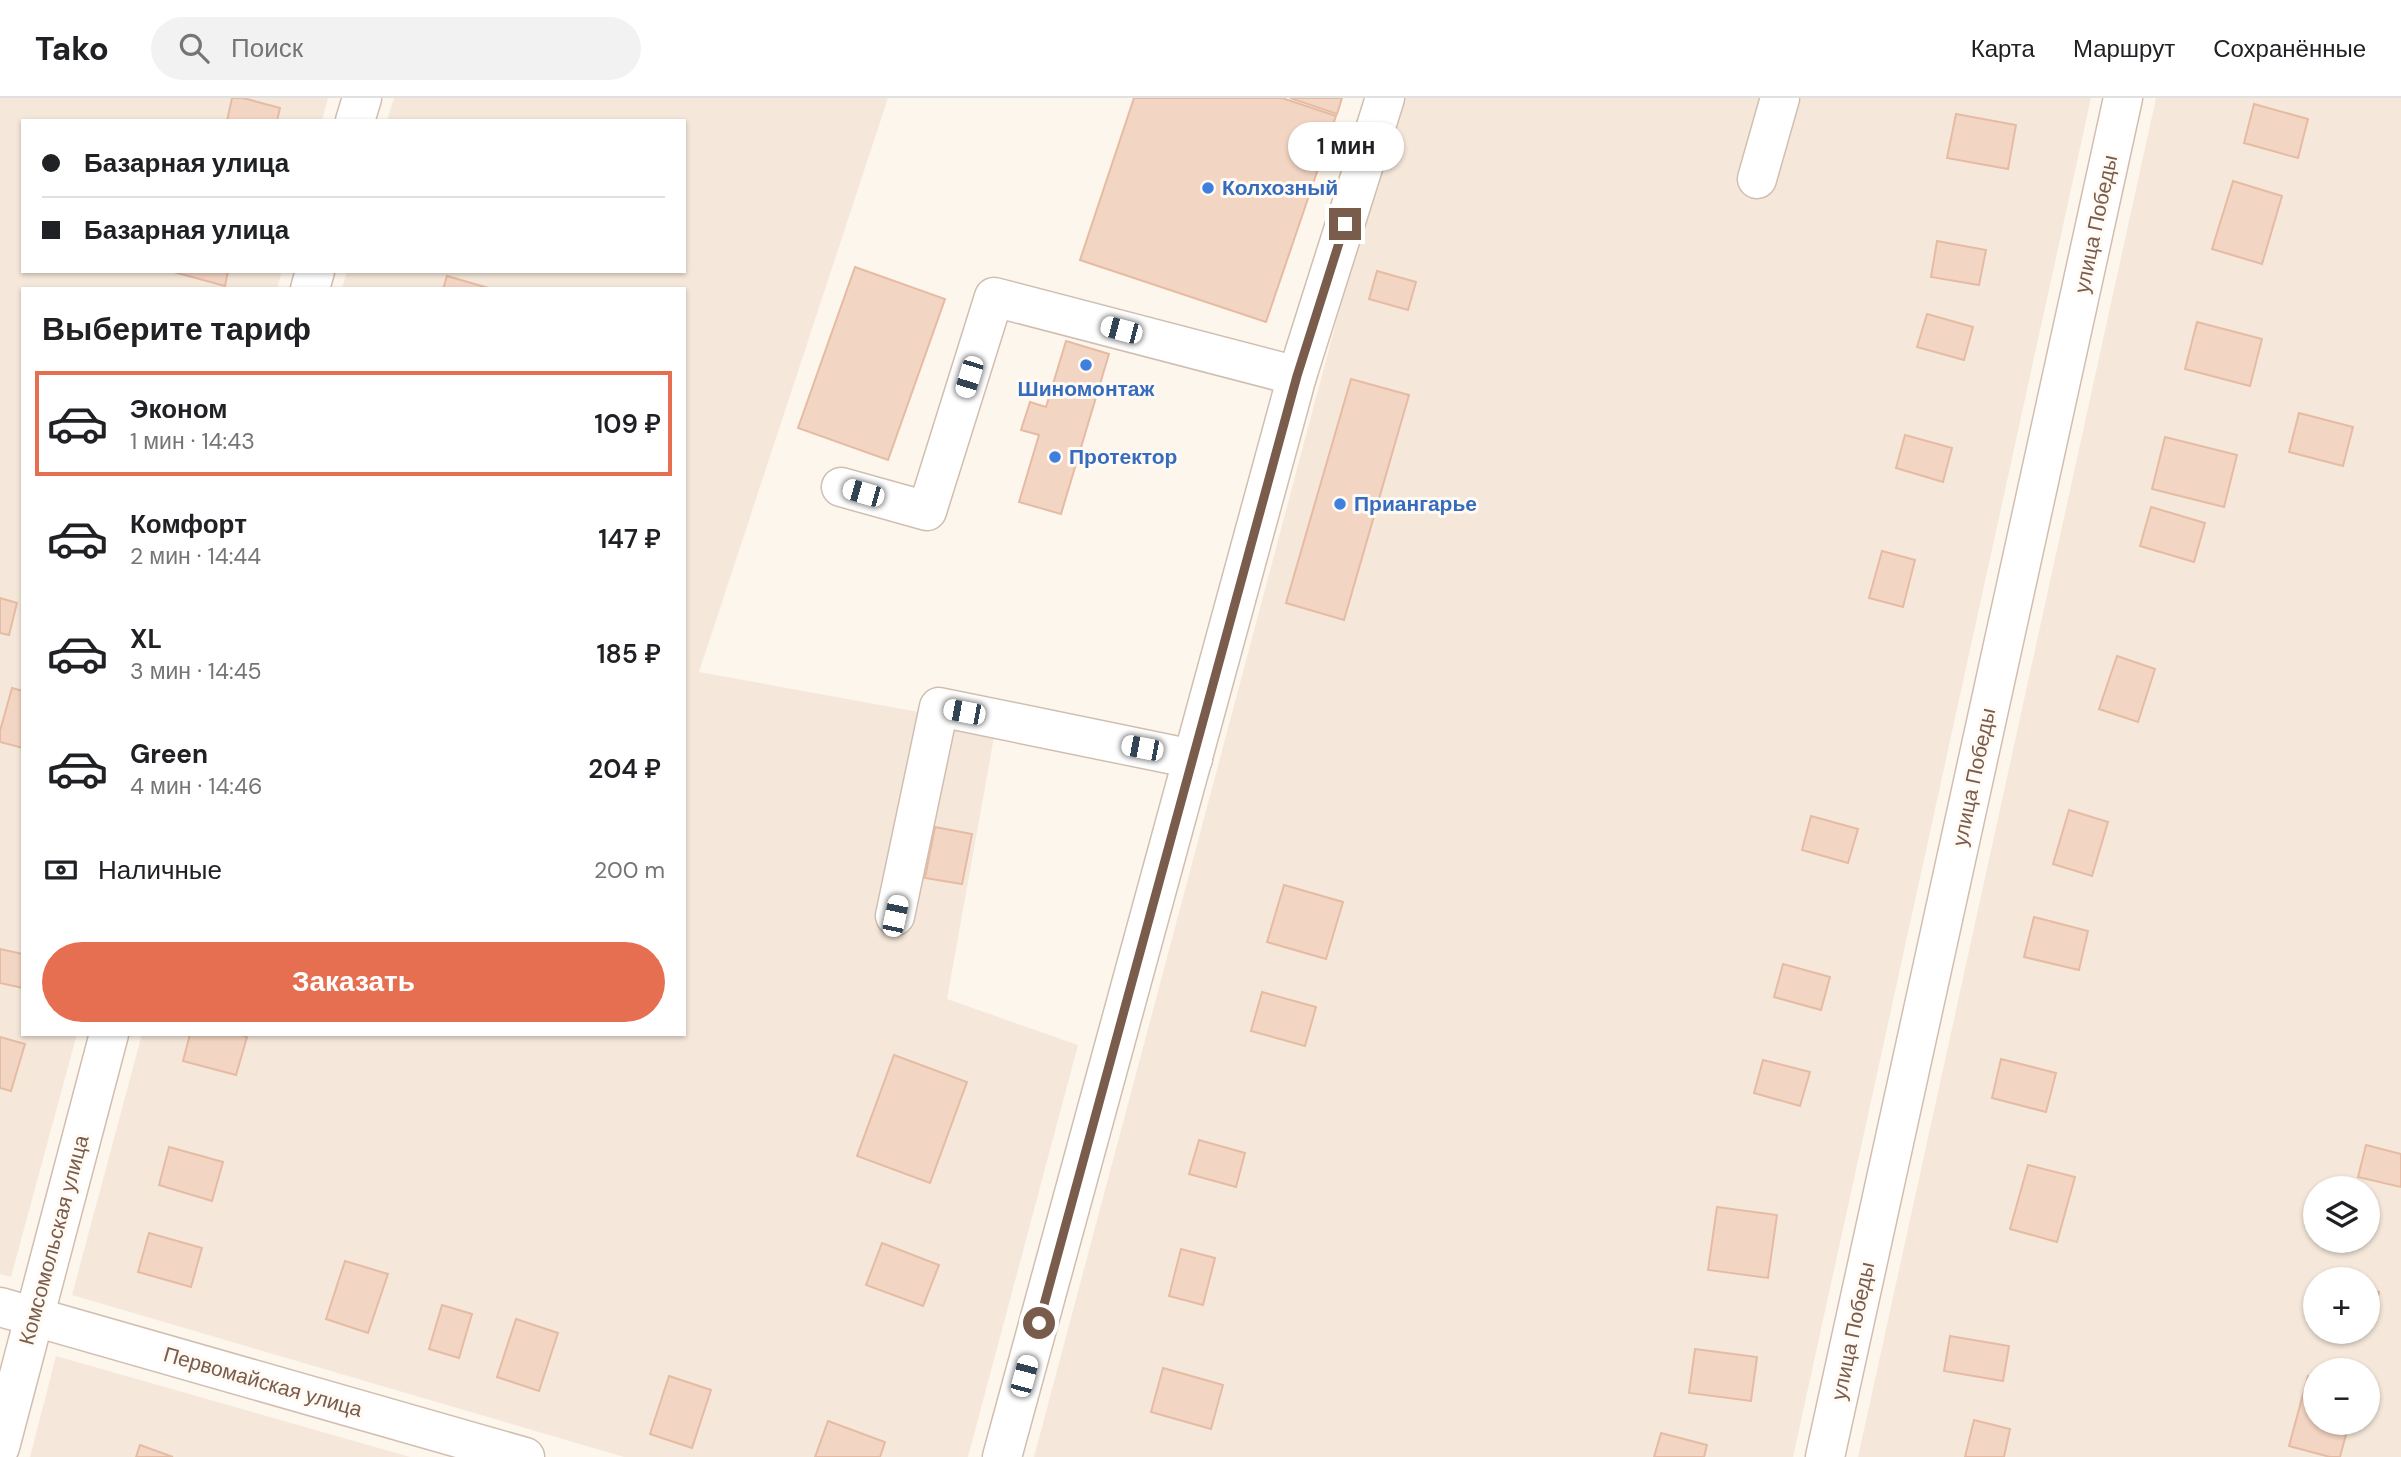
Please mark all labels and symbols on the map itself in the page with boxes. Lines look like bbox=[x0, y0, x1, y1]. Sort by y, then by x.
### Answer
callout: 1 мин bbox=[1287, 122, 1403, 172]
street label: улица Победы bbox=[2068, 152, 2124, 296]
place label: Колхозный bbox=[1222, 174, 1338, 202]
marker: Колхозный bbox=[1200, 180, 1216, 196]
route end bbox=[1329, 208, 1361, 240]
car bbox=[1098, 314, 1145, 346]
car bbox=[953, 354, 986, 400]
marker: Шиномонтаж bbox=[1078, 357, 1094, 373]
place label: Шиномонтаж bbox=[1018, 375, 1156, 403]
place label: Протектор bbox=[1069, 443, 1177, 471]
marker: Протектор bbox=[1047, 449, 1063, 465]
car bbox=[840, 477, 887, 509]
place label: Приангарье bbox=[1354, 490, 1477, 518]
marker: Приангарье bbox=[1332, 496, 1348, 512]
car bbox=[942, 698, 987, 726]
street label: улица Победы bbox=[1946, 705, 2002, 849]
car bbox=[1120, 734, 1165, 762]
car bbox=[881, 893, 910, 939]
street label: Комсомольская улица bbox=[13, 1132, 96, 1348]
street label: улица Победы bbox=[1825, 1259, 1881, 1403]
route start bbox=[1023, 1307, 1055, 1339]
street label: Первомайская улица bbox=[160, 1340, 366, 1424]
car bbox=[1009, 1353, 1040, 1399]

